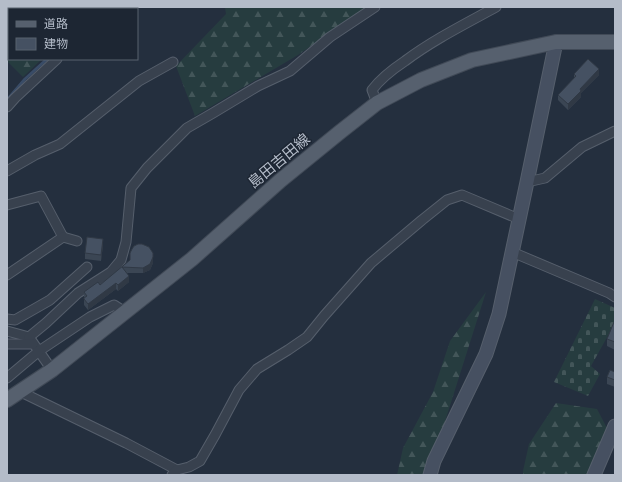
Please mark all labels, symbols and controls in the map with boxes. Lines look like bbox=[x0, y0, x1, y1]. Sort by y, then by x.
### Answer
legend bbox=[8, 8, 138, 60]
text: 道路 bbox=[44, 15, 68, 33]
text: 建物 bbox=[44, 35, 68, 53]
street label: 島田吉田線 bbox=[243, 128, 315, 194]

